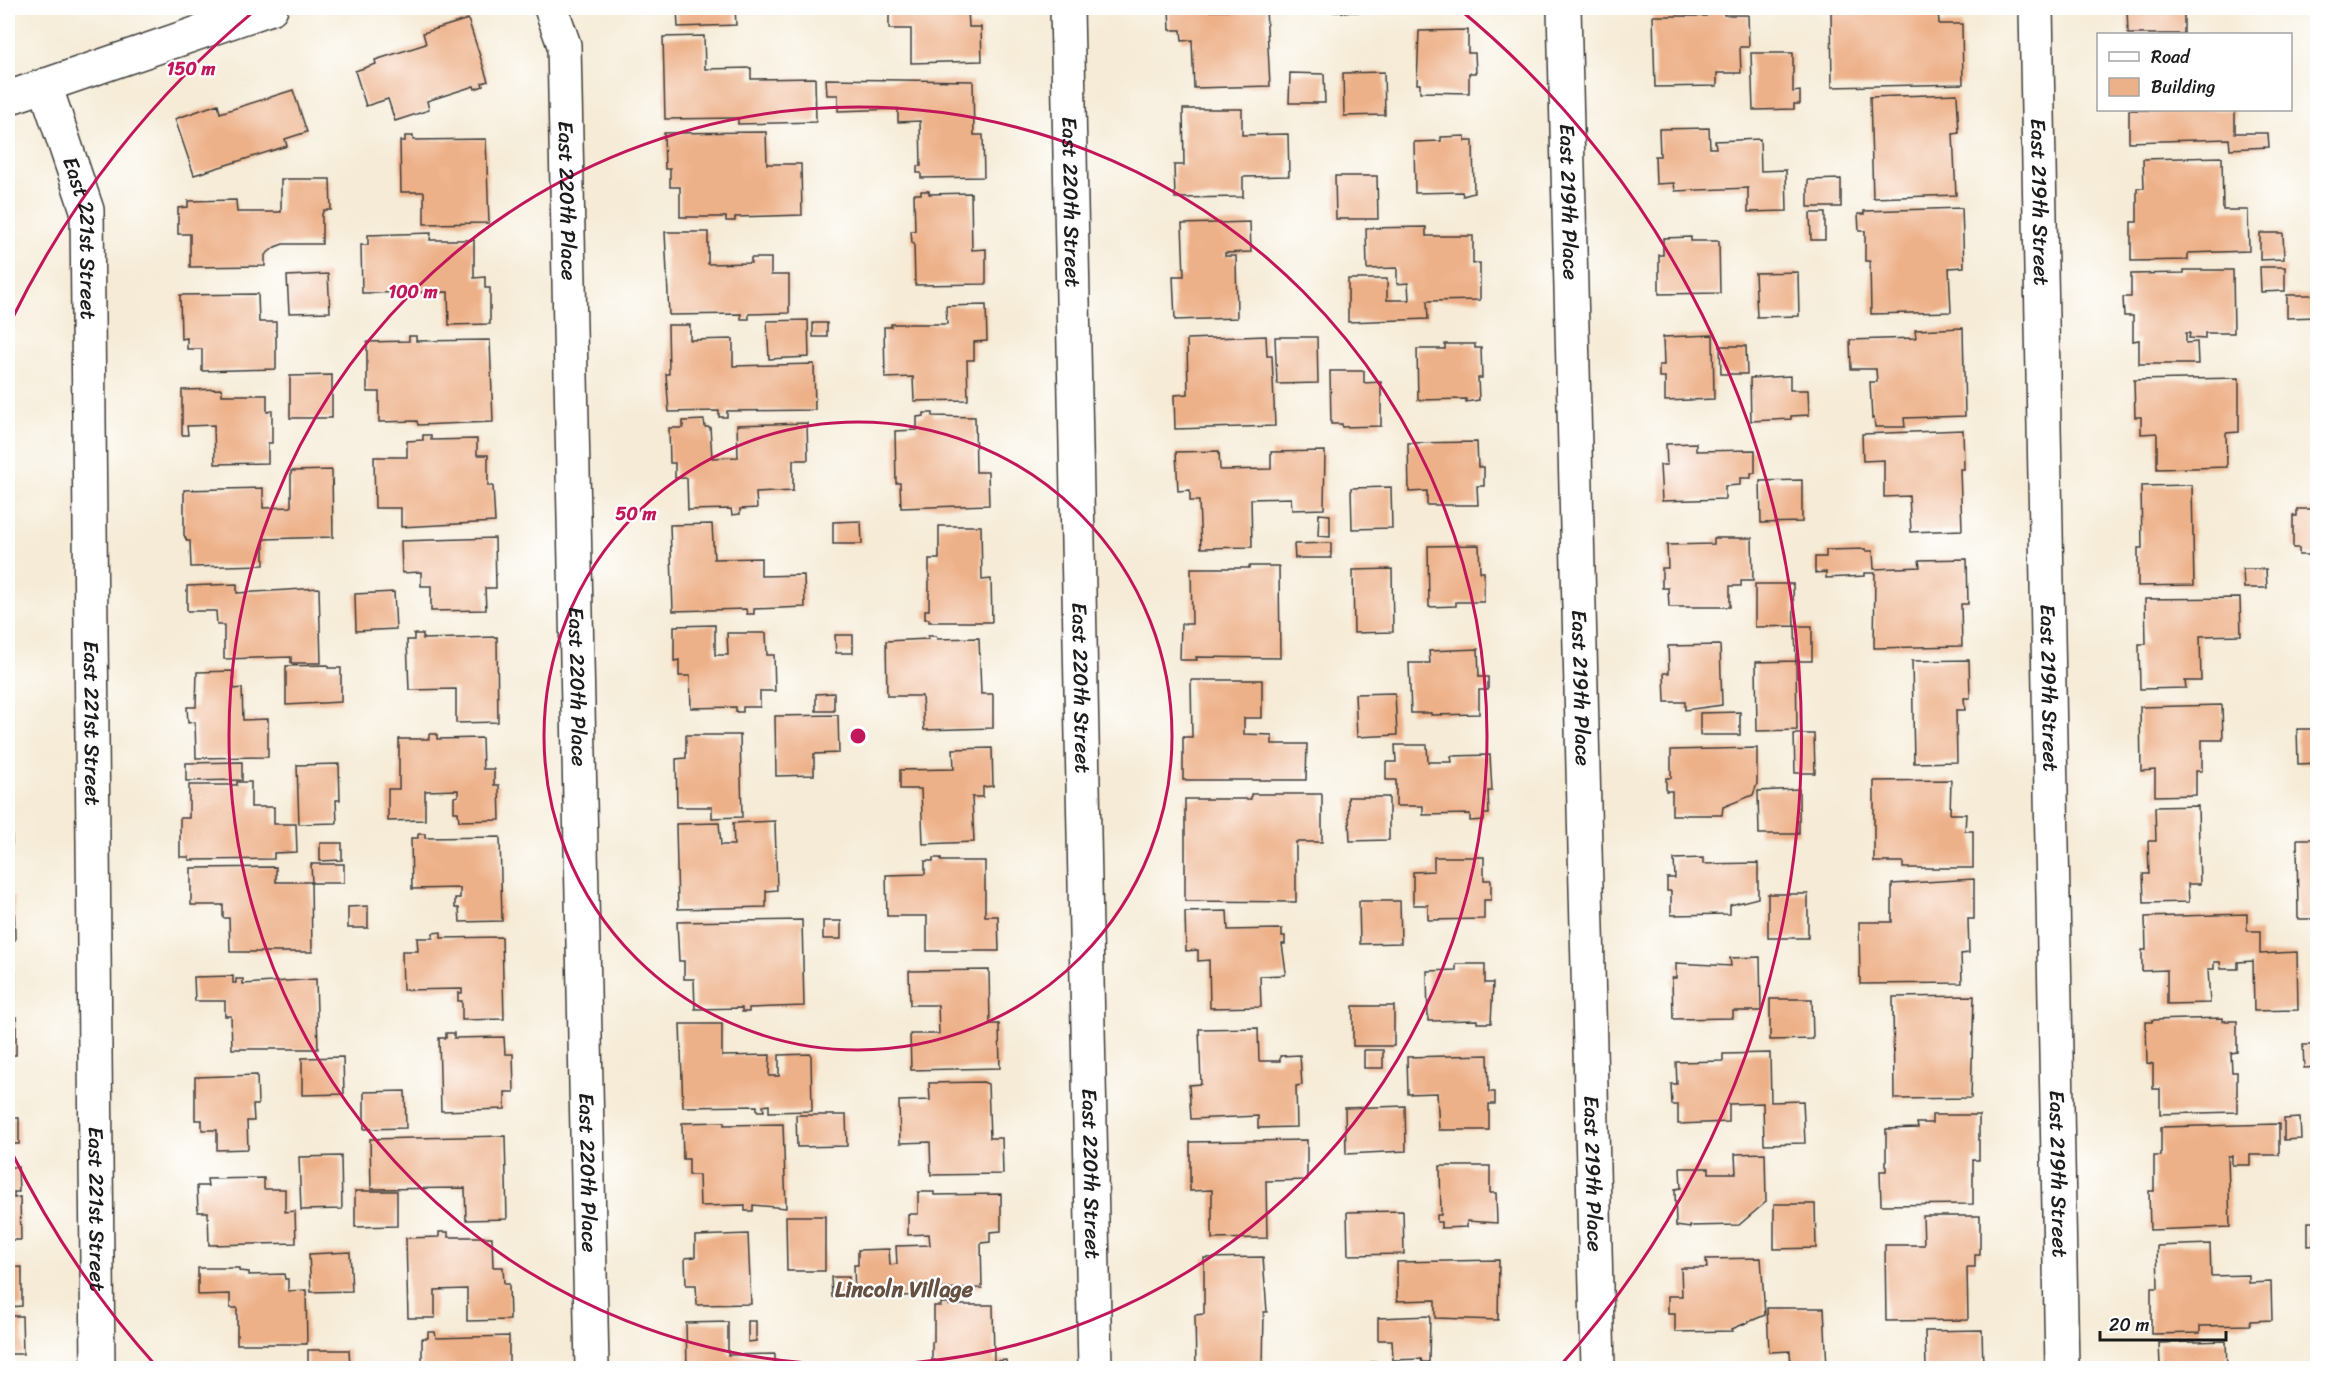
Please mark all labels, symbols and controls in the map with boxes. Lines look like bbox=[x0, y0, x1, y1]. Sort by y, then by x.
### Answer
legend bbox=[2097, 33, 2292, 111]
text: Road bbox=[2151, 41, 2191, 73]
text: 150 m bbox=[167, 53, 215, 85]
text: Building bbox=[2151, 71, 2215, 103]
street label: East 220th Street bbox=[1050, 116, 1092, 288]
street label: East 219th Street bbox=[2019, 118, 2060, 286]
street label: East 220th Place bbox=[547, 121, 588, 281]
street label: East 219th Place bbox=[1548, 123, 1590, 281]
street label: East 221st Street bbox=[51, 152, 107, 320]
text: 100 m bbox=[389, 276, 438, 308]
text: 50 m bbox=[616, 498, 657, 530]
street label: East 220th Street bbox=[1060, 602, 1102, 774]
street label: East 219th Street bbox=[2028, 604, 2070, 772]
street label: East 220th Place bbox=[557, 606, 598, 767]
street label: East 219th Place bbox=[1560, 609, 1602, 766]
street label: East 221st Street bbox=[72, 640, 112, 806]
centre of rings bbox=[848, 726, 868, 746]
street label: East 220th Street bbox=[1070, 1088, 1112, 1260]
street label: East 219th Street bbox=[2038, 1090, 2079, 1258]
street label: East 220th Place bbox=[567, 1092, 609, 1253]
street label: East 219th Place bbox=[1572, 1095, 1614, 1252]
street label: East 221st Street bbox=[77, 1126, 116, 1292]
district label: Lincoln Village bbox=[835, 1270, 974, 1309]
scale bar bbox=[2100, 1304, 2226, 1342]
text: 20 m bbox=[2109, 1309, 2149, 1341]

